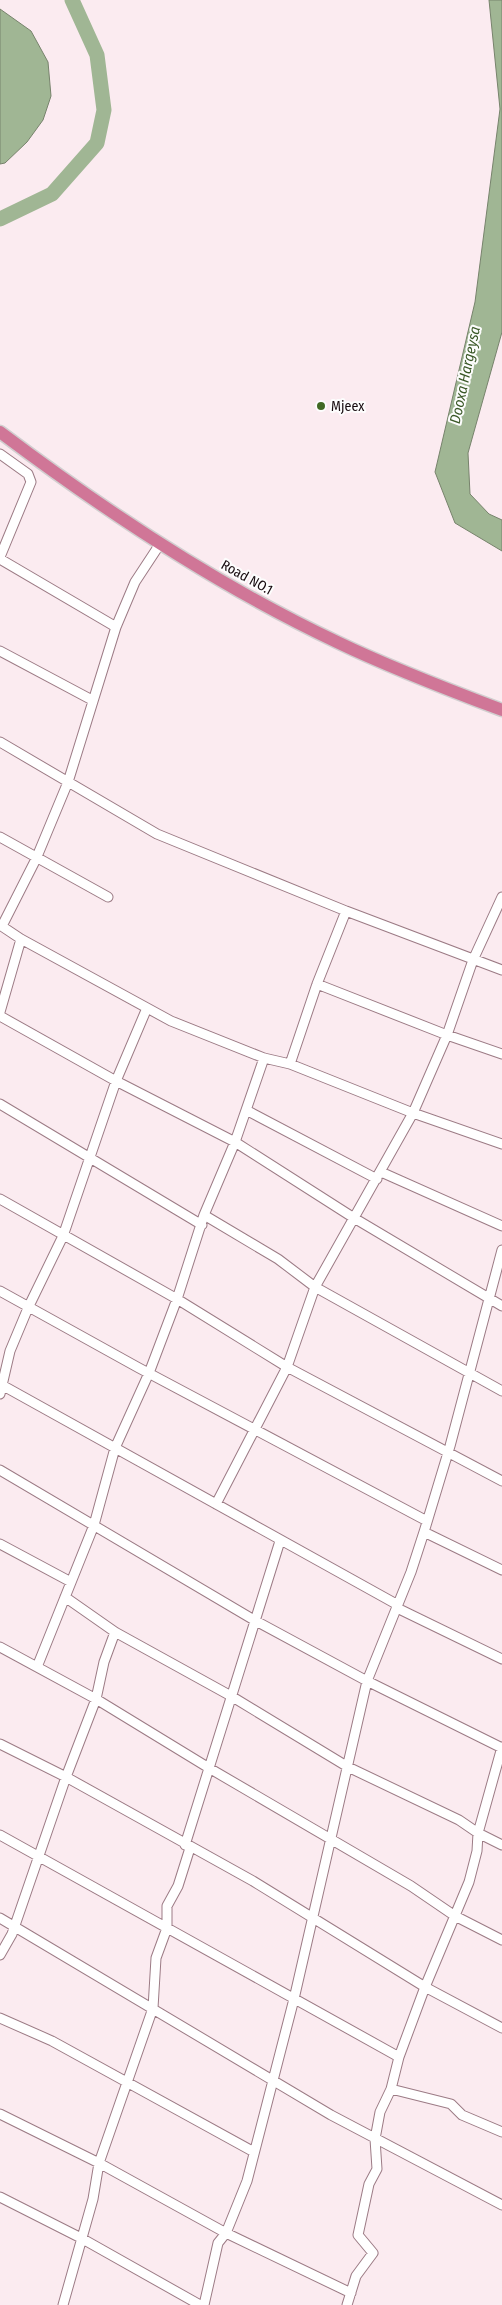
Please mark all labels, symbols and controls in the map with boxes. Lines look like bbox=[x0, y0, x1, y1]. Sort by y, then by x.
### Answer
water label: Dooxa Hargeysa bbox=[446, 324, 484, 425]
place label: Mjeex bbox=[331, 398, 365, 415]
marker: Mjeex bbox=[315, 400, 327, 412]
street label: Road NO.1 bbox=[218, 556, 276, 599]

